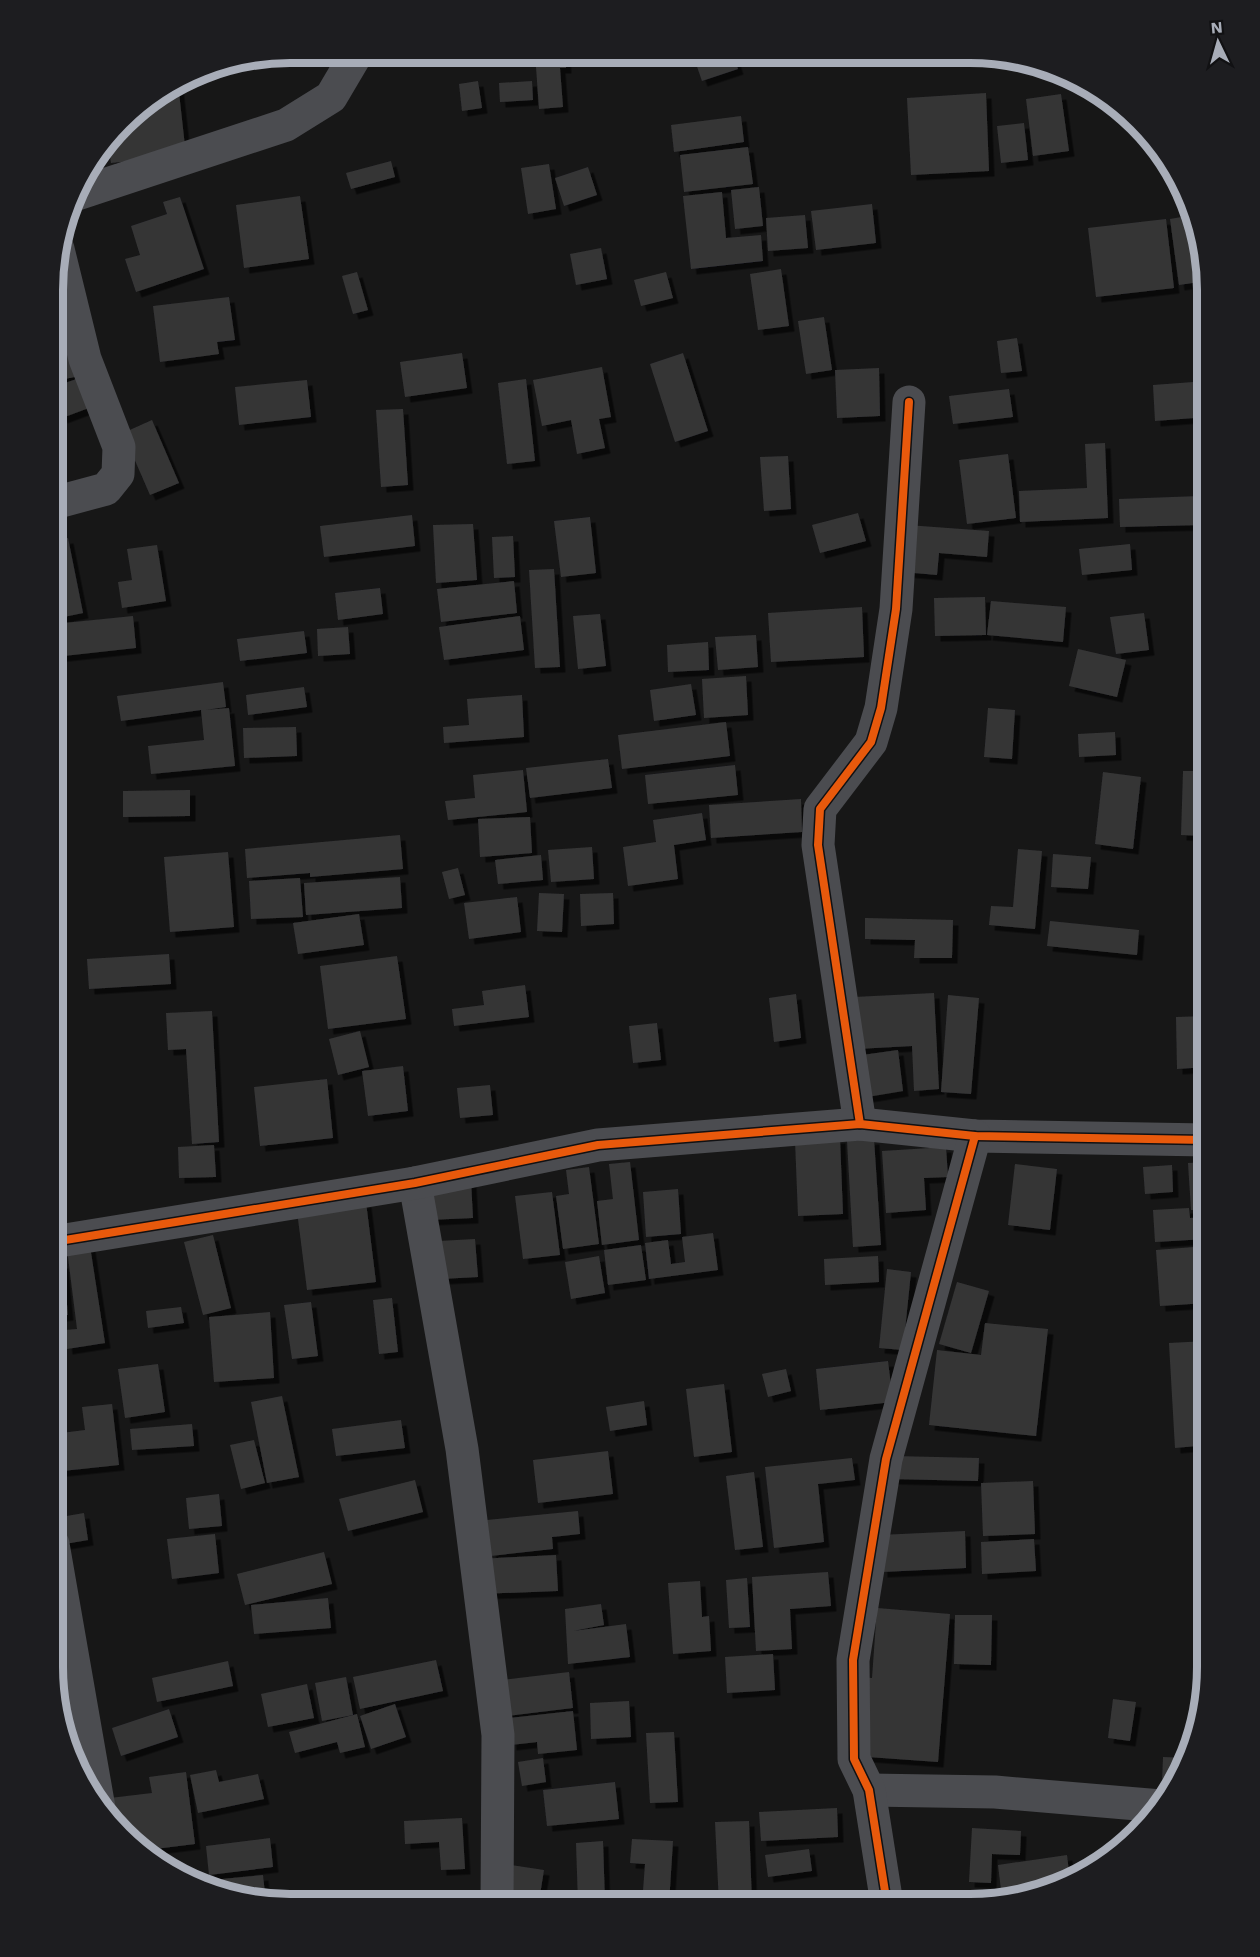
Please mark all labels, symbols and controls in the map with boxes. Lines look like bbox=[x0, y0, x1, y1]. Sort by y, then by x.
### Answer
north arrow bbox=[1188, 12, 1248, 72]
text: N bbox=[1210, 18, 1223, 38]

